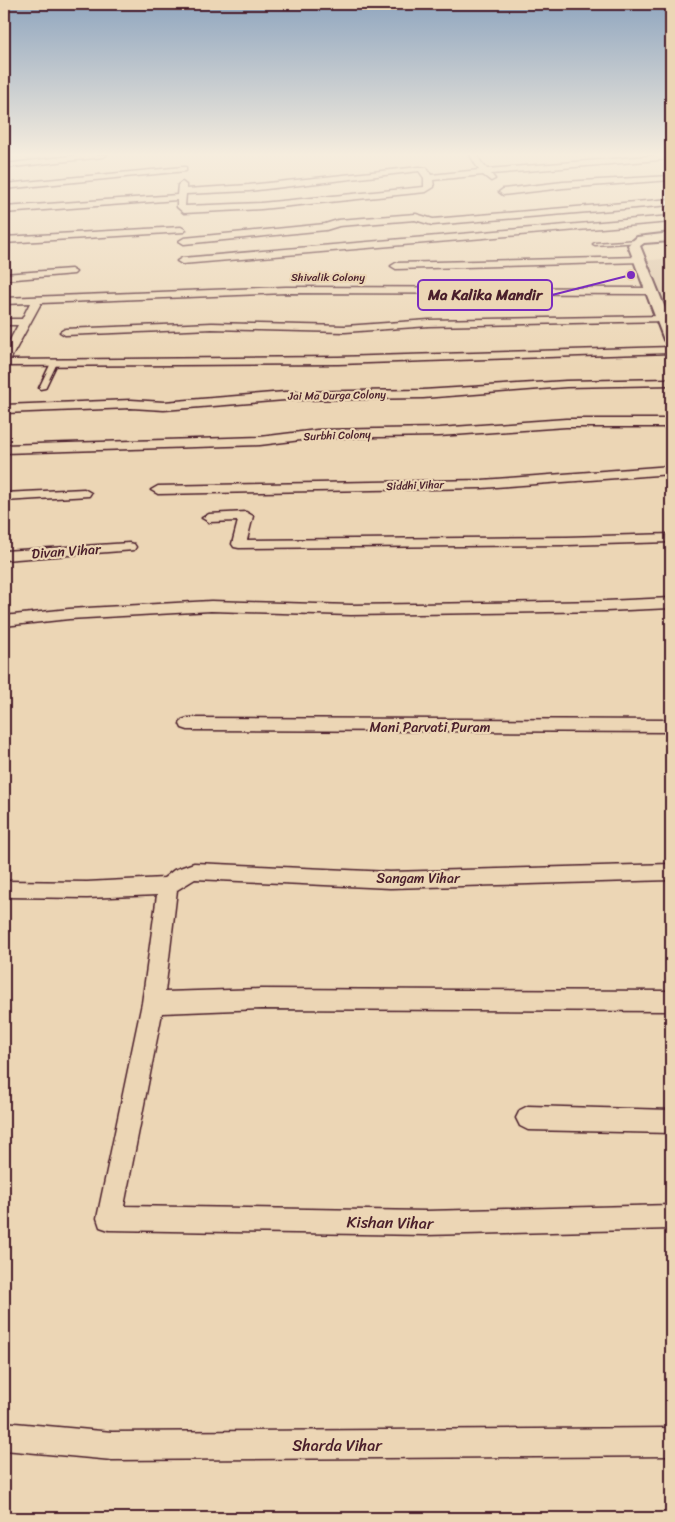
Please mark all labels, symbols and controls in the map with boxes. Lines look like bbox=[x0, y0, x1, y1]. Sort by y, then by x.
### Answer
street label: Shivalik Colony bbox=[291, 268, 365, 287]
callout: Ma Kalika Mandir bbox=[418, 280, 552, 310]
text: Ma Kalika Mandir bbox=[427, 282, 544, 308]
street label: Jai Ma Durga Colony bbox=[287, 385, 386, 406]
street label: Surbhi Colony bbox=[303, 425, 371, 446]
street label: Siddhi Vihar bbox=[386, 475, 446, 496]
street label: Divan Vihar bbox=[31, 537, 103, 566]
street label: Mani Parvati Puram bbox=[369, 715, 491, 740]
street label: Sangam Vihar bbox=[376, 866, 461, 891]
street label: Kishan Vihar bbox=[346, 1207, 435, 1238]
street label: Sharda Vihar bbox=[292, 1431, 383, 1460]

